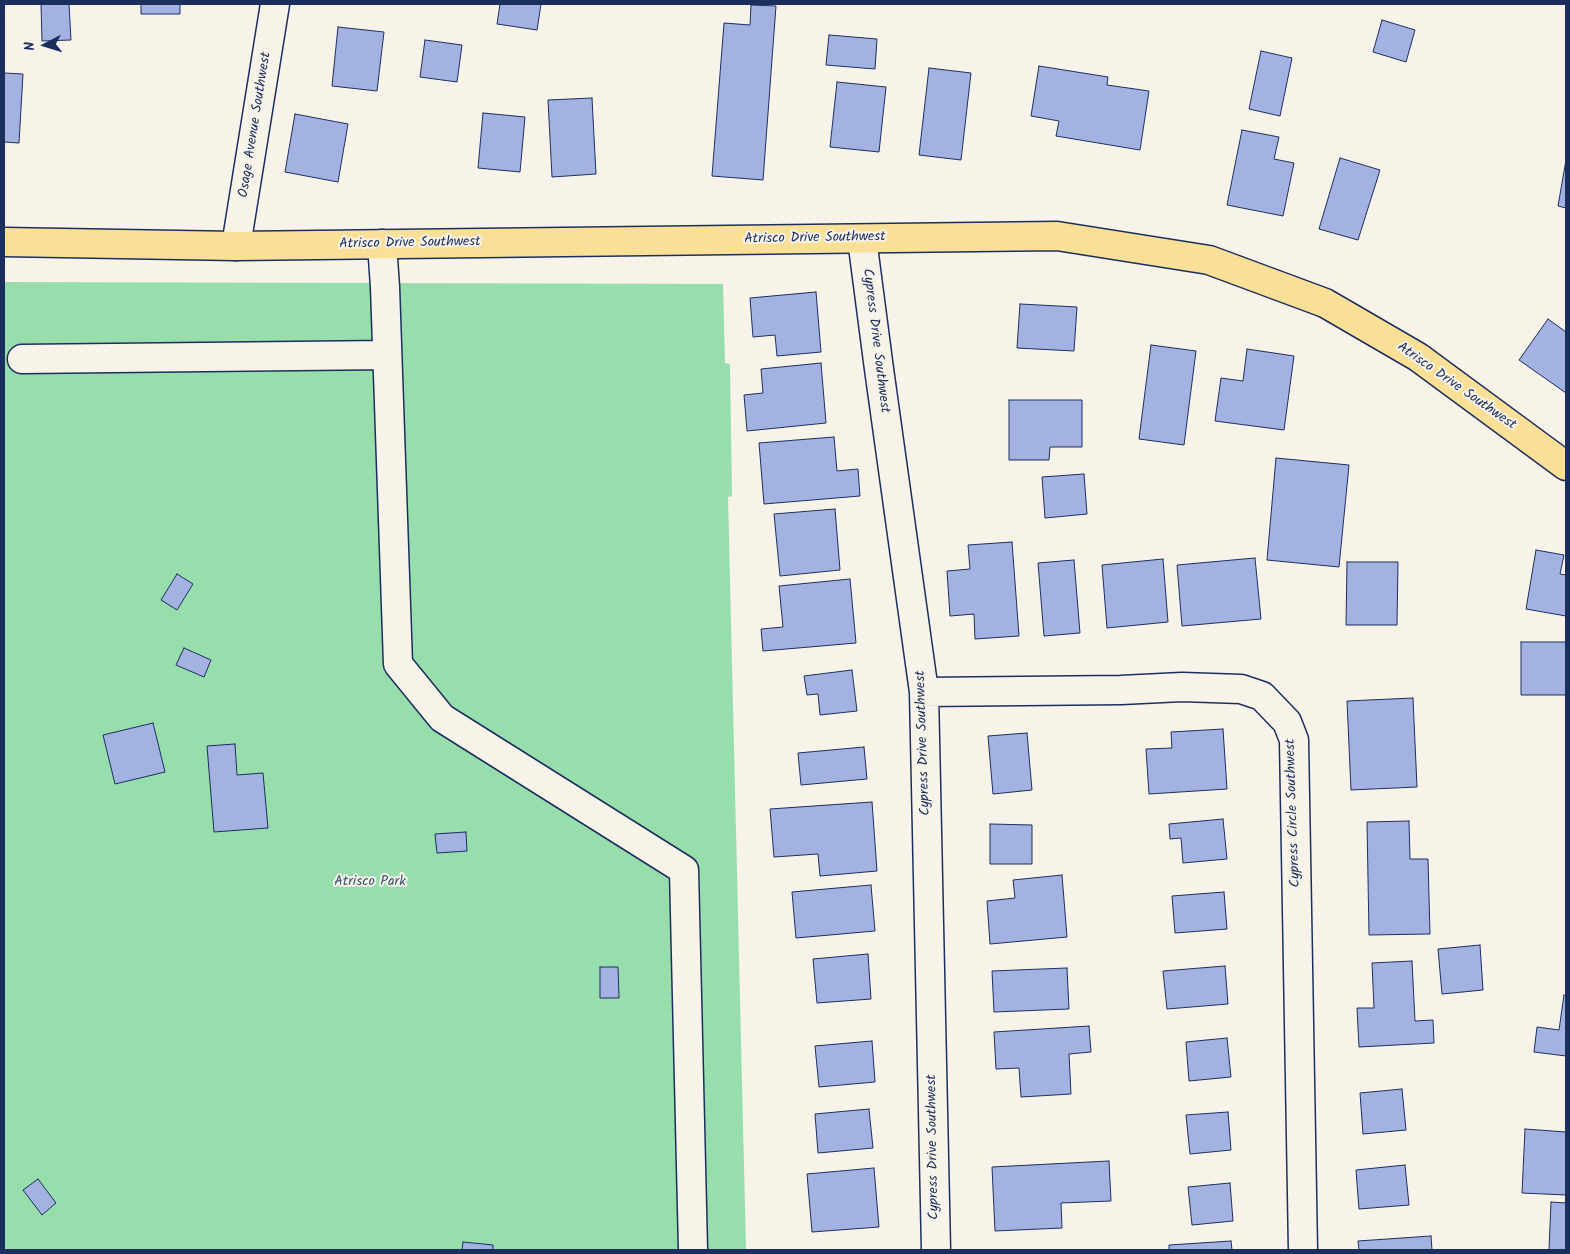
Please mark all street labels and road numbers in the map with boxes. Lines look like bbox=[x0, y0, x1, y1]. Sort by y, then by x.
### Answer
street label: Osage Avenue Southwest bbox=[236, 51, 276, 199]
street label: Atrisco Drive Southwest bbox=[744, 229, 886, 249]
street label: Atrisco Drive Southwest bbox=[339, 234, 481, 254]
street label: Cypress Drive Southwest bbox=[858, 268, 892, 414]
street label: Atrisco Drive Southwest bbox=[1393, 340, 1519, 434]
street label: Cypress Drive Southwest bbox=[913, 670, 935, 816]
street label: Cypress Circle Southwest bbox=[1283, 738, 1305, 888]
street label: Cypress Drive Southwest bbox=[924, 1074, 944, 1220]

